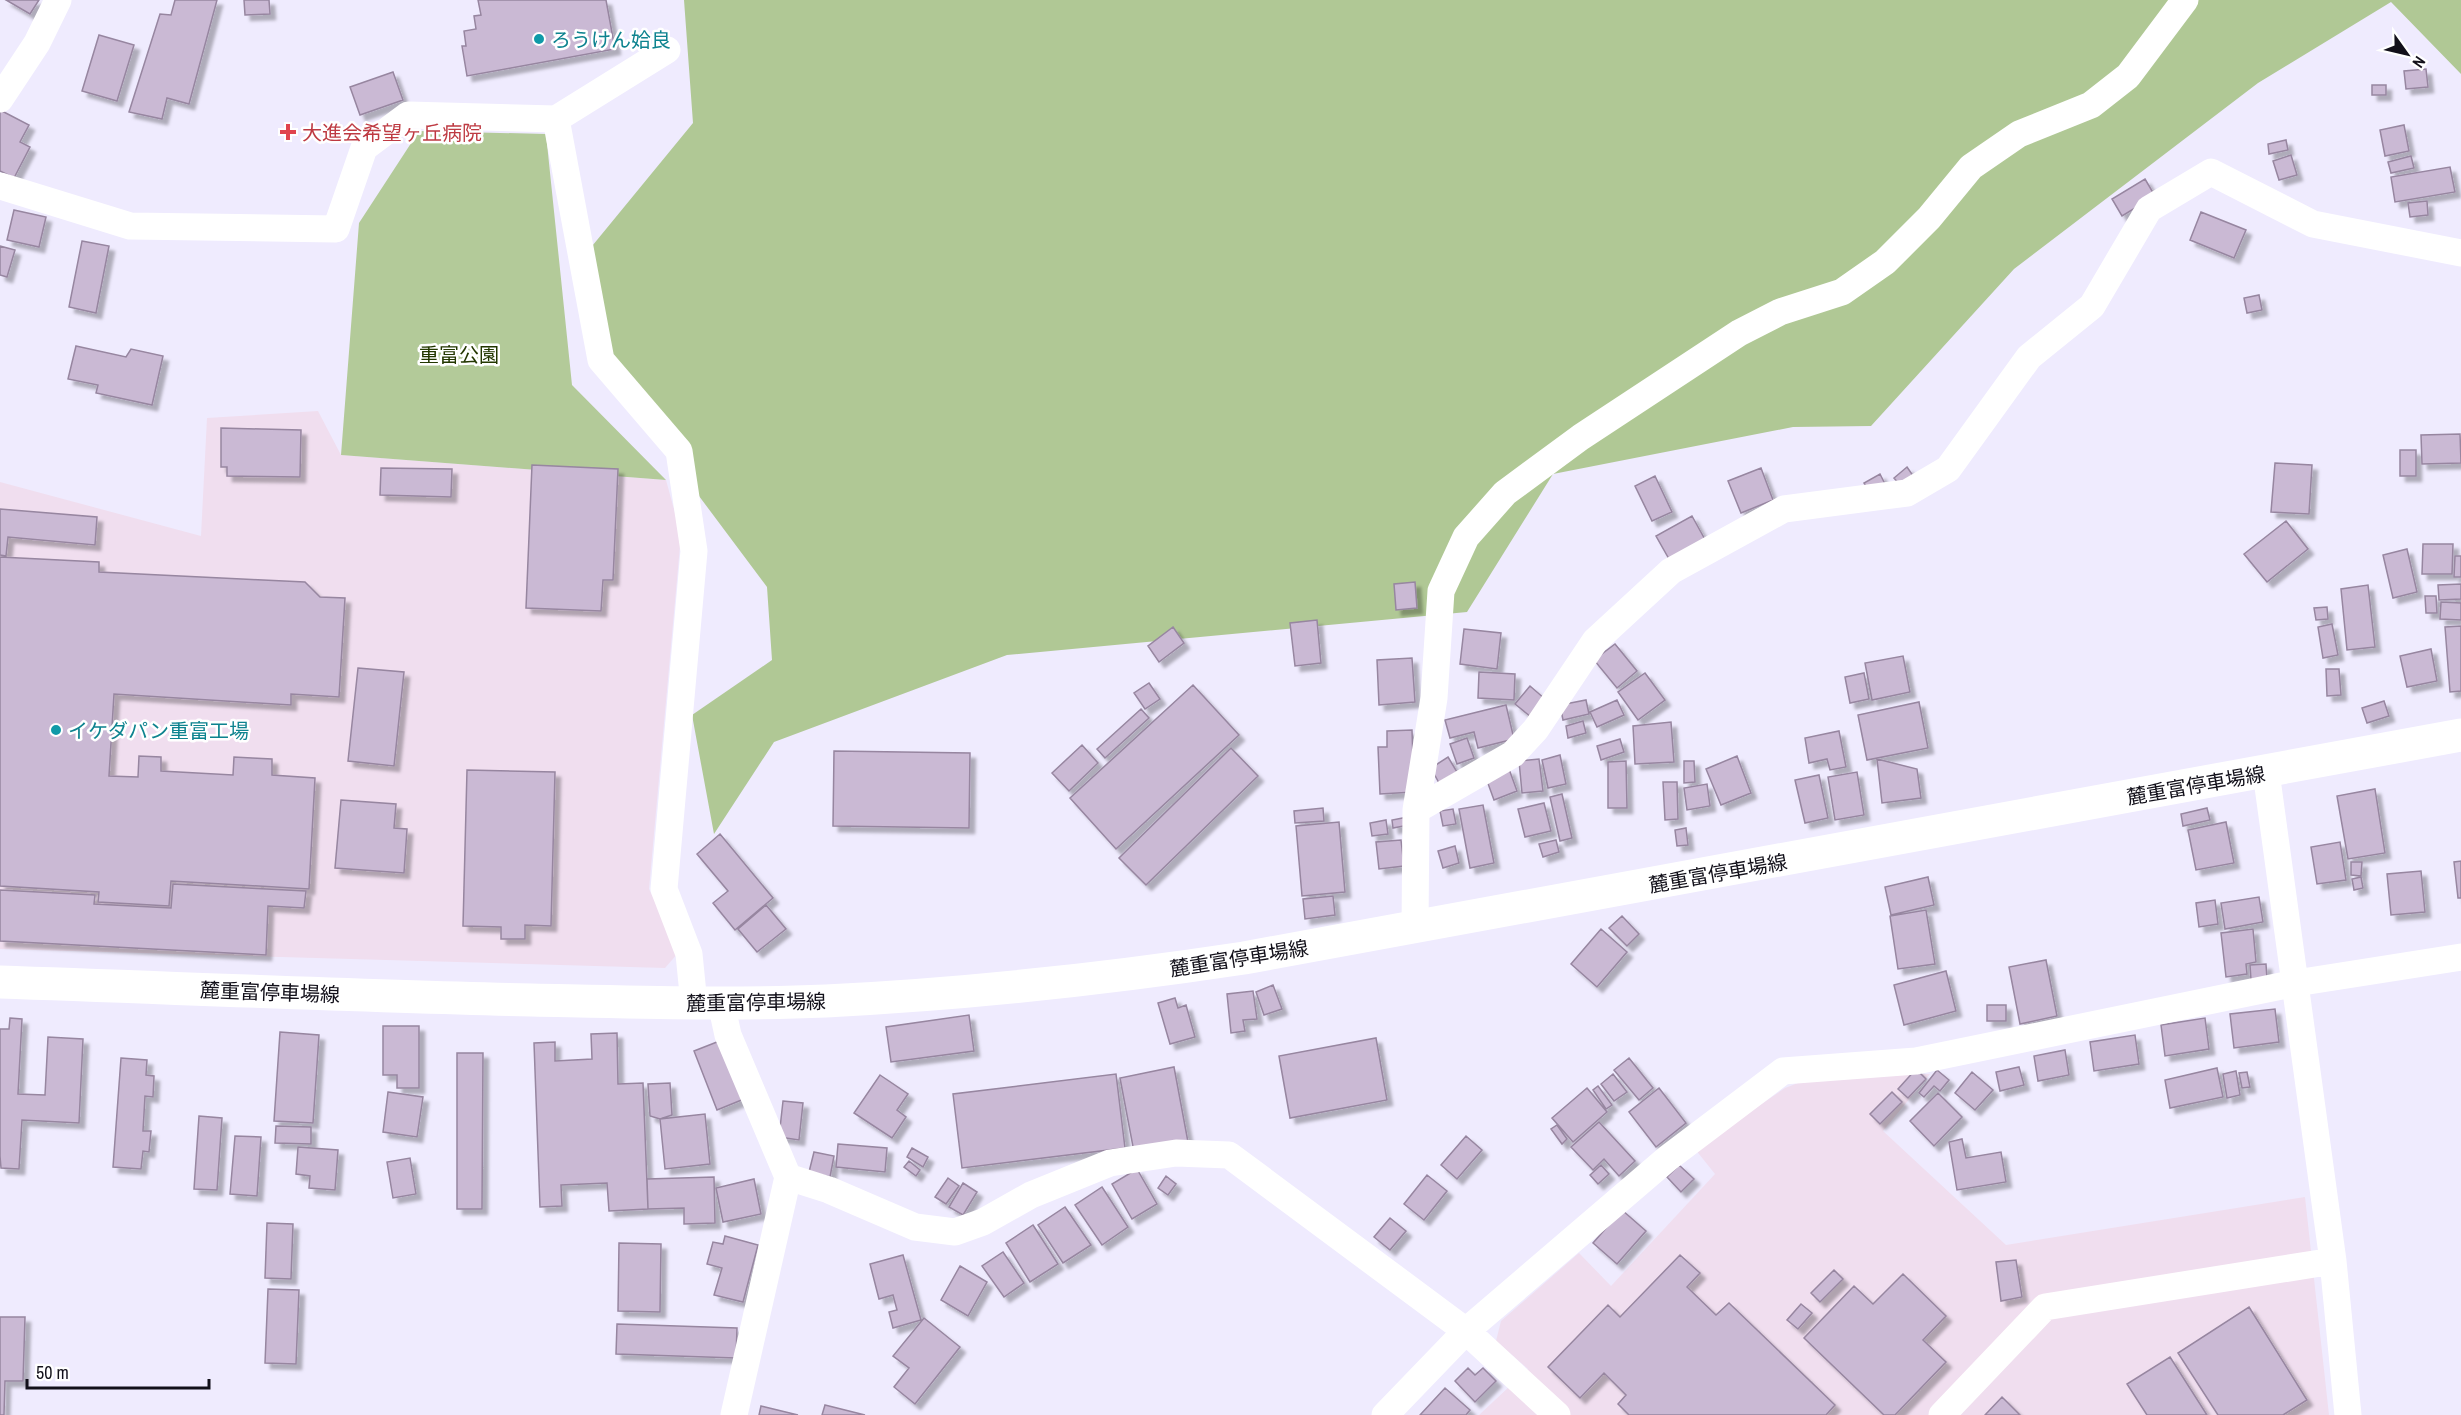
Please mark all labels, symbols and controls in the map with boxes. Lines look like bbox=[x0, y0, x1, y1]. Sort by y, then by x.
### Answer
north arrow bbox=[2377, 24, 2437, 84]
place label: ろうけん姶良 bbox=[551, 26, 671, 53]
marker: ろうけん姶良 bbox=[532, 32, 546, 46]
text: N bbox=[2408, 52, 2431, 72]
place label: 大進会希望ヶ丘病院 bbox=[302, 119, 482, 146]
marker: 大進会希望ヶ丘病院 bbox=[279, 123, 297, 141]
park label: 重富公園 bbox=[419, 341, 499, 368]
place label: イケダパン重富工場 bbox=[68, 717, 249, 744]
marker: イケダパン重富工場 bbox=[49, 723, 63, 737]
street label: 麓重富停車場線 bbox=[2125, 760, 2267, 810]
street label: 麓重富停車場線 bbox=[1647, 848, 1789, 898]
street label: 麓重富停車場線 bbox=[1168, 934, 1310, 982]
street label: 麓重富停車場線 bbox=[200, 976, 340, 1008]
street label: 麓重富停車場線 bbox=[686, 987, 826, 1017]
scale bar bbox=[27, 1352, 208, 1390]
text: 50 m bbox=[36, 1360, 69, 1385]

